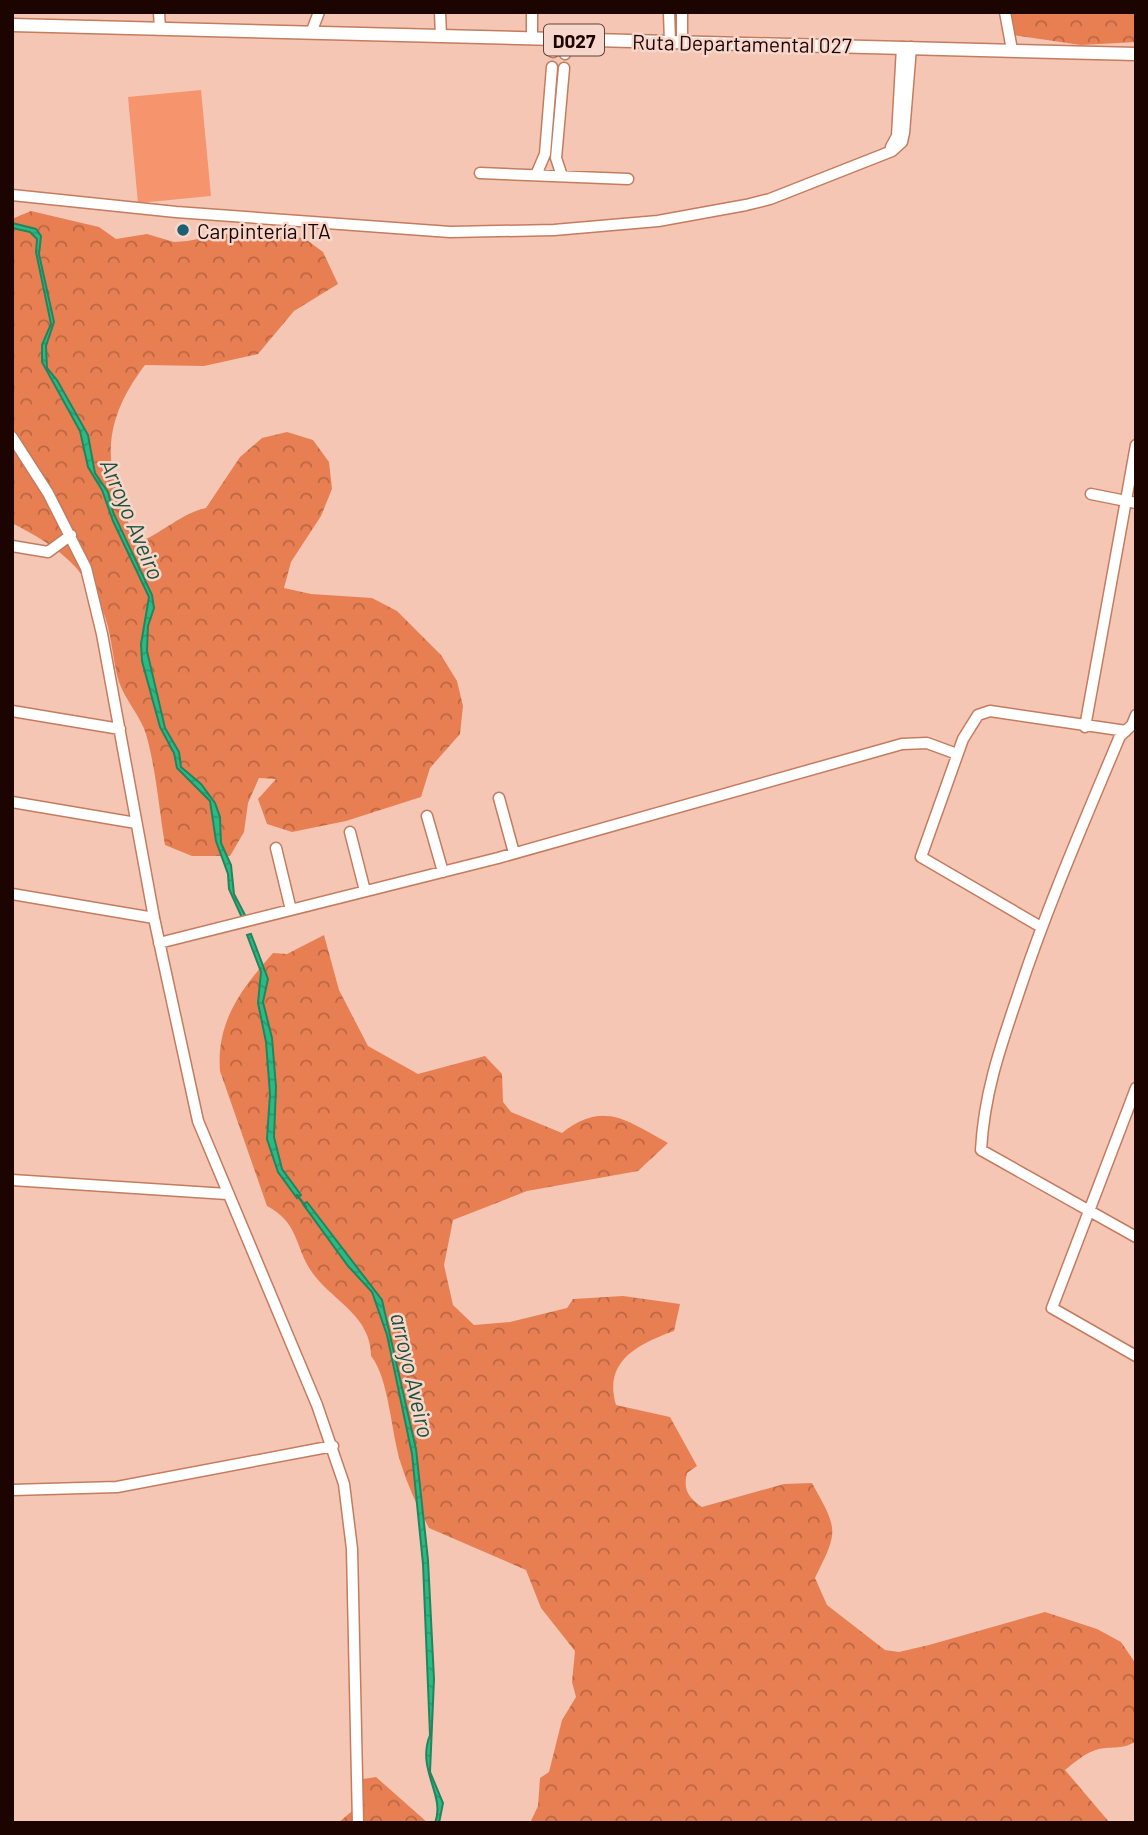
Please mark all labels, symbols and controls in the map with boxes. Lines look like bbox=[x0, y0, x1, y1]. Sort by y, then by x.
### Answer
road number: D027 bbox=[544, 24, 604, 56]
street label: Ruta Departamental 027 bbox=[632, 29, 852, 57]
place label: Carpintería ITA bbox=[197, 218, 331, 243]
marker: Carpintería ITA bbox=[175, 222, 191, 238]
water label: Arroyo Aveiro bbox=[95, 454, 171, 584]
water label: arroyo Aveiro bbox=[385, 1310, 441, 1440]

